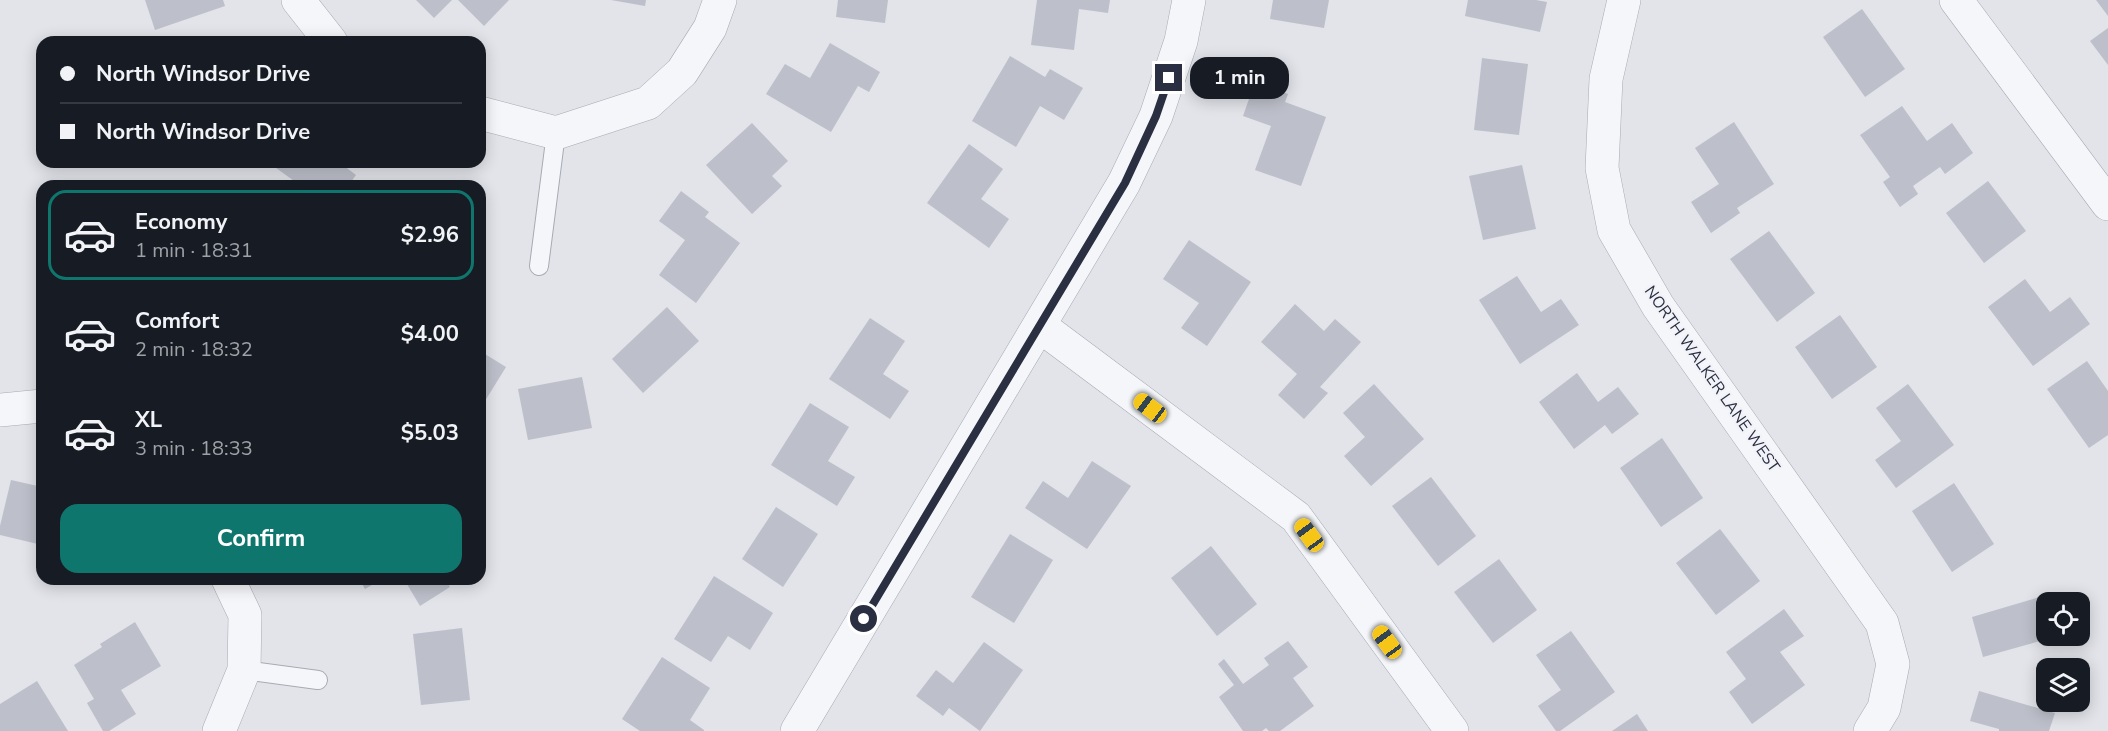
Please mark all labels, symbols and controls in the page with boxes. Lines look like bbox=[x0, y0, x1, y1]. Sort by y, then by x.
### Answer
callout: 1 min bbox=[1190, 57, 1289, 99]
text: North Windsor Drive bbox=[96, 59, 310, 89]
route end bbox=[1155, 64, 1182, 91]
text: 1 min bbox=[1214, 64, 1265, 91]
text: North Windsor Drive bbox=[96, 117, 310, 147]
text: Economy bbox=[135, 207, 227, 237]
icon: car bbox=[63, 208, 117, 262]
text: $2.96 bbox=[401, 220, 459, 250]
text: 1 min · 18:31 bbox=[135, 237, 253, 264]
street label: NORTH WALKER LANE WEST bbox=[1639, 281, 1785, 477]
text: Comfort bbox=[135, 306, 219, 336]
icon: car bbox=[63, 307, 117, 361]
text: $4.00 bbox=[401, 319, 459, 349]
text: 2 min · 18:32 bbox=[135, 336, 253, 363]
car bbox=[1130, 390, 1170, 426]
text: XL bbox=[135, 405, 162, 435]
icon: car bbox=[63, 406, 117, 460]
text: $5.03 bbox=[401, 418, 459, 448]
text: 3 min · 18:33 bbox=[135, 435, 253, 462]
button: Confirm bbox=[60, 504, 462, 573]
car bbox=[1291, 515, 1327, 555]
map controls bbox=[2036, 592, 2090, 712]
button: locate bbox=[2036, 592, 2090, 646]
route start bbox=[850, 605, 877, 632]
car bbox=[1369, 622, 1405, 662]
button: layers bbox=[2036, 658, 2090, 712]

